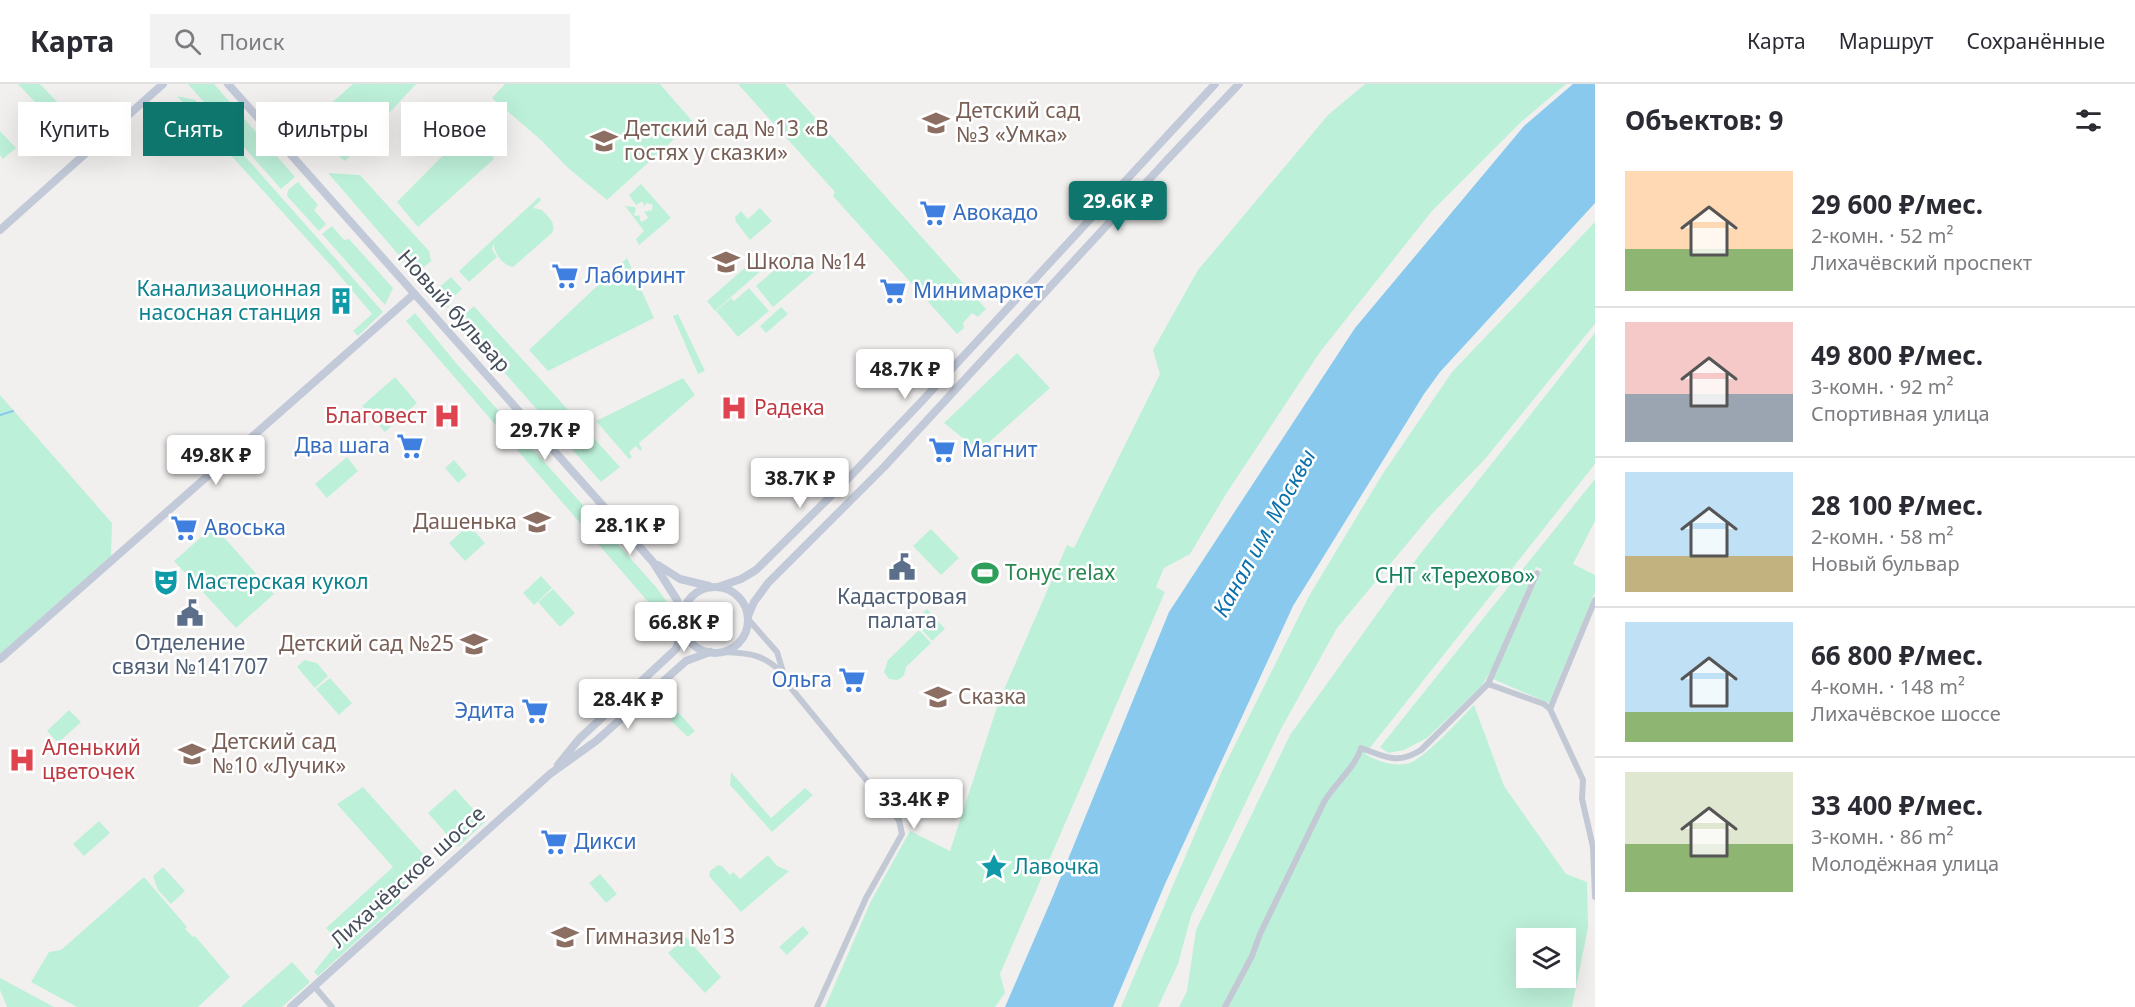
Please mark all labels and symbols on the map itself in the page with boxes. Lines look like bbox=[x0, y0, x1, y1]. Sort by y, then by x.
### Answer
place label: Детский сад №3 «Умка» bbox=[956, 96, 1080, 148]
school or university icon: Детский сад №3 «Умка» bbox=[921, 108, 951, 138]
place label: Детский сад №13 «В гостях у сказки» bbox=[624, 114, 829, 166]
school or university icon: Детский сад №13 «В гостях у сказки» bbox=[589, 126, 619, 156]
pin: 29.6K ₽ bbox=[1063, 181, 1173, 232]
supermarket icon: Авокадо bbox=[918, 198, 948, 228]
place label: Авокадо bbox=[953, 198, 1038, 226]
street label: Новый бульвар bbox=[392, 243, 517, 378]
school or university icon: Школа №14 bbox=[711, 247, 741, 277]
place label: Школа №14 bbox=[746, 247, 866, 275]
supermarket icon: Лабиринт bbox=[550, 261, 580, 291]
place label: Лабиринт bbox=[585, 261, 686, 289]
place label: Канализационная насосная станция bbox=[137, 274, 321, 326]
supermarket icon: Минимаркет bbox=[878, 276, 908, 306]
place label: Минимаркет bbox=[913, 276, 1044, 304]
building icon: Канализационная насосная станция bbox=[326, 286, 356, 316]
pin: 48.7K ₽ bbox=[850, 349, 960, 400]
hospital icon: Радека bbox=[719, 393, 749, 423]
place label: Радека bbox=[754, 393, 825, 421]
place label: Благовест bbox=[325, 401, 427, 429]
hospital icon: Благовест bbox=[432, 401, 462, 431]
pin: 29.7K ₽ bbox=[490, 410, 600, 461]
place label: Два шага bbox=[294, 431, 390, 459]
supermarket icon: Два шага bbox=[395, 431, 425, 461]
pin: 49.8K ₽ bbox=[161, 435, 271, 486]
supermarket icon: Магнит bbox=[927, 435, 957, 465]
place label: Магнит bbox=[962, 435, 1038, 463]
water label: Канал им. Москвы bbox=[1205, 443, 1322, 622]
pin: 38.7K ₽ bbox=[745, 458, 855, 509]
pin: 28.1K ₽ bbox=[575, 505, 685, 556]
place label: Дашенька bbox=[413, 507, 517, 535]
school or university icon: Дашенька bbox=[522, 507, 552, 537]
supermarket icon: Авоська bbox=[169, 513, 199, 543]
place label: Авоська bbox=[204, 513, 286, 541]
public building icon: Кадастровая палата bbox=[887, 552, 917, 582]
sports icon: Тонус relax bbox=[970, 558, 1000, 588]
place label: Тонус relax bbox=[1005, 558, 1115, 586]
park label: СНТ «Терехово» bbox=[1375, 561, 1535, 589]
theatre icon: Мастерская кукол bbox=[151, 567, 181, 597]
place label: Мастерская кукол bbox=[186, 567, 369, 595]
place label: Кадастровая палата bbox=[837, 582, 967, 634]
public building icon: Отделение связи №141707 bbox=[175, 598, 205, 628]
pin: 66.8K ₽ bbox=[629, 602, 739, 653]
place label: Отделение связи №141707 bbox=[112, 628, 268, 680]
place label: Детский сад №25 bbox=[279, 629, 454, 657]
school or university icon: Детский сад №25 bbox=[459, 629, 489, 659]
place label: Ольга bbox=[772, 665, 832, 693]
supermarket icon: Ольга bbox=[837, 665, 867, 695]
pin: 28.4K ₽ bbox=[573, 679, 683, 730]
school or university icon: Сказка bbox=[923, 682, 953, 712]
place label: Сказка bbox=[958, 682, 1027, 710]
place label: Эдита bbox=[454, 696, 515, 724]
supermarket icon: Эдита bbox=[520, 696, 550, 726]
place label: Детский сад №10 «Лучик» bbox=[212, 727, 346, 779]
place label: Аленький цветочек bbox=[42, 733, 141, 785]
school or university icon: Детский сад №10 «Лучик» bbox=[177, 739, 207, 769]
hospital icon: Аленький цветочек bbox=[7, 745, 37, 775]
pin: 33.4K ₽ bbox=[859, 779, 969, 830]
street label: Лихачёвское шоссе bbox=[324, 799, 491, 953]
supermarket icon: Дикси bbox=[539, 827, 569, 857]
place label: Дикси bbox=[574, 827, 636, 855]
place icon: Лавочка bbox=[979, 852, 1009, 882]
place label: Лавочка bbox=[1014, 852, 1099, 880]
school or university icon: Гимназия №13 bbox=[550, 922, 580, 952]
place label: Гимназия №13 bbox=[585, 922, 735, 950]

